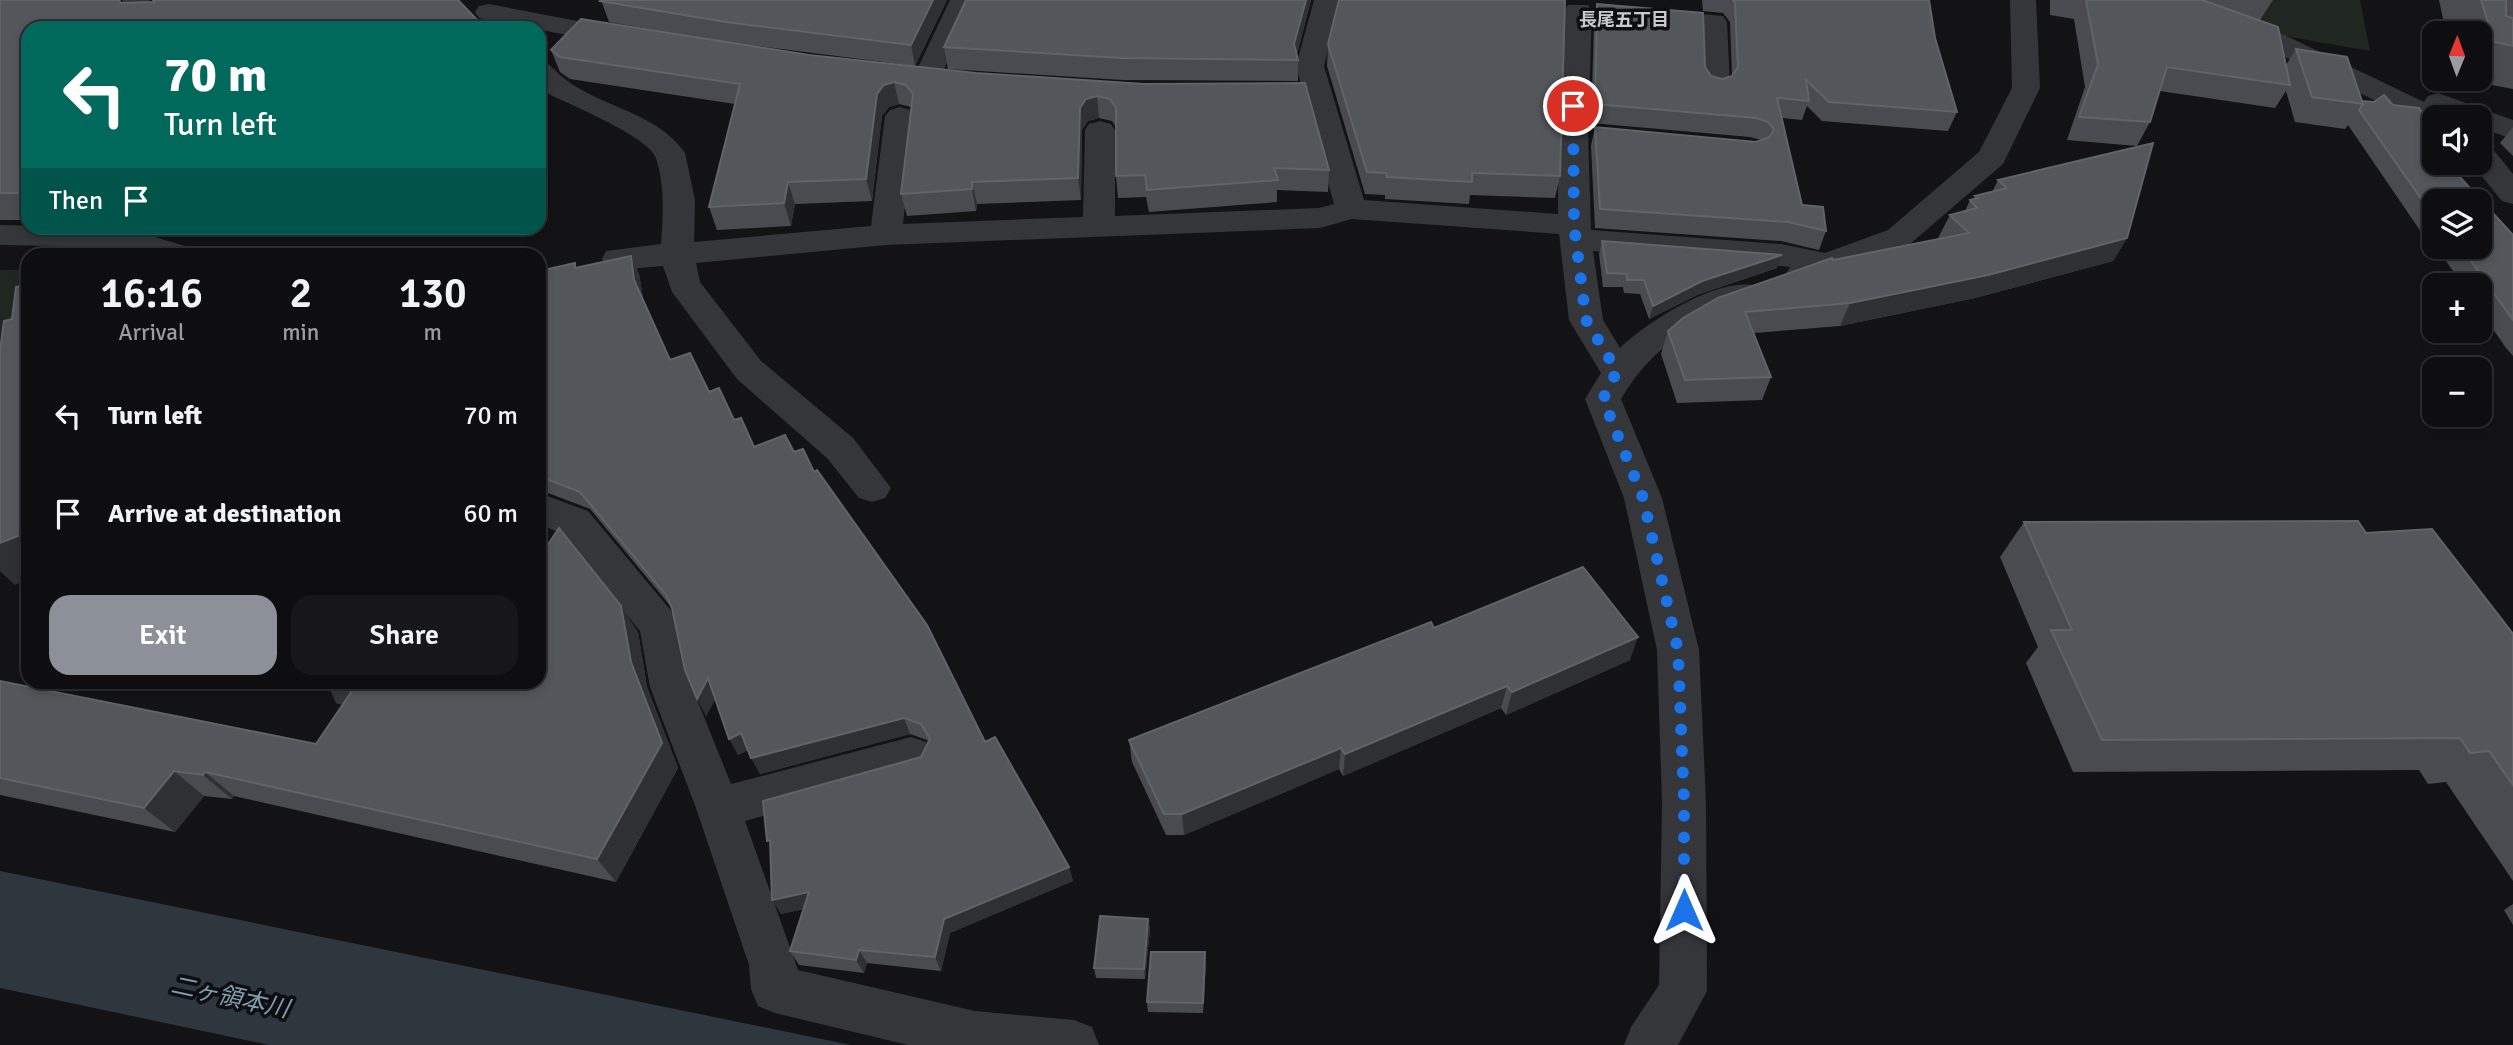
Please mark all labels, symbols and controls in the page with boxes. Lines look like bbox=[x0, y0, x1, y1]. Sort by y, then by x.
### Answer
district label: 長尾五丁目 bbox=[1579, 9, 1669, 31]
north arrow bbox=[2422, 21, 2492, 91]
map controls bbox=[2422, 21, 2492, 427]
text: 70 m bbox=[164, 45, 267, 105]
icon: left bbox=[49, 49, 140, 140]
pin bbox=[1543, 76, 1603, 136]
icon: arrive bbox=[1554, 87, 1592, 125]
text: Turn left bbox=[164, 105, 277, 144]
button: sound bbox=[2422, 105, 2492, 175]
icon: arrive bbox=[117, 182, 155, 220]
text: Then bbox=[49, 185, 103, 217]
button: layers bbox=[2422, 189, 2492, 259]
text: 16:16 bbox=[100, 268, 203, 319]
text: 2 bbox=[289, 268, 312, 319]
text: 130 bbox=[399, 268, 467, 319]
button: + bbox=[2422, 273, 2492, 343]
text: Arrival bbox=[118, 318, 185, 347]
text: min bbox=[282, 318, 319, 347]
text: m bbox=[423, 318, 442, 347]
button: − bbox=[2422, 357, 2492, 427]
icon: left bbox=[49, 397, 87, 435]
text: Turn left bbox=[108, 400, 202, 432]
text: 70 m bbox=[463, 400, 518, 432]
icon: arrive bbox=[49, 495, 87, 533]
text: Arrive at destination bbox=[108, 498, 341, 530]
text: 60 m bbox=[463, 498, 518, 530]
button: Exit bbox=[49, 595, 277, 675]
button: Share bbox=[291, 595, 518, 675]
position arrow bbox=[1647, 873, 1721, 947]
water label: 二ヶ領本川 bbox=[168, 970, 295, 1025]

